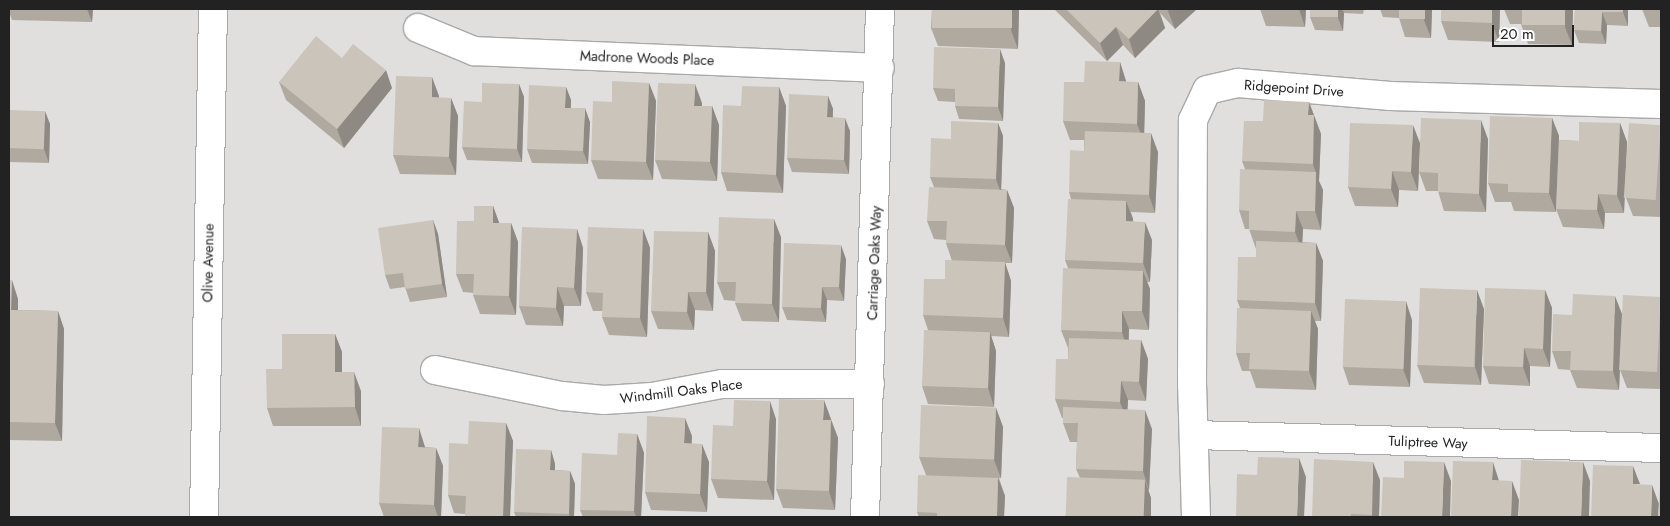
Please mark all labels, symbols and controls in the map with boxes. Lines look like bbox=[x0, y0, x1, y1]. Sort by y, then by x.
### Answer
scale bar bbox=[1495, 15, 1578, 47]
text: 20 m bbox=[1500, 23, 1534, 45]
street label: Madrone Woods Place bbox=[580, 47, 714, 69]
street label: Ridgepoint Drive bbox=[1244, 76, 1344, 100]
street label: Carriage Oaks Way bbox=[864, 205, 884, 321]
street label: Olive Avenue bbox=[199, 223, 217, 303]
street label: Windmill Oaks Place bbox=[619, 375, 743, 407]
street label: Tuliptree Way bbox=[1388, 432, 1468, 452]

